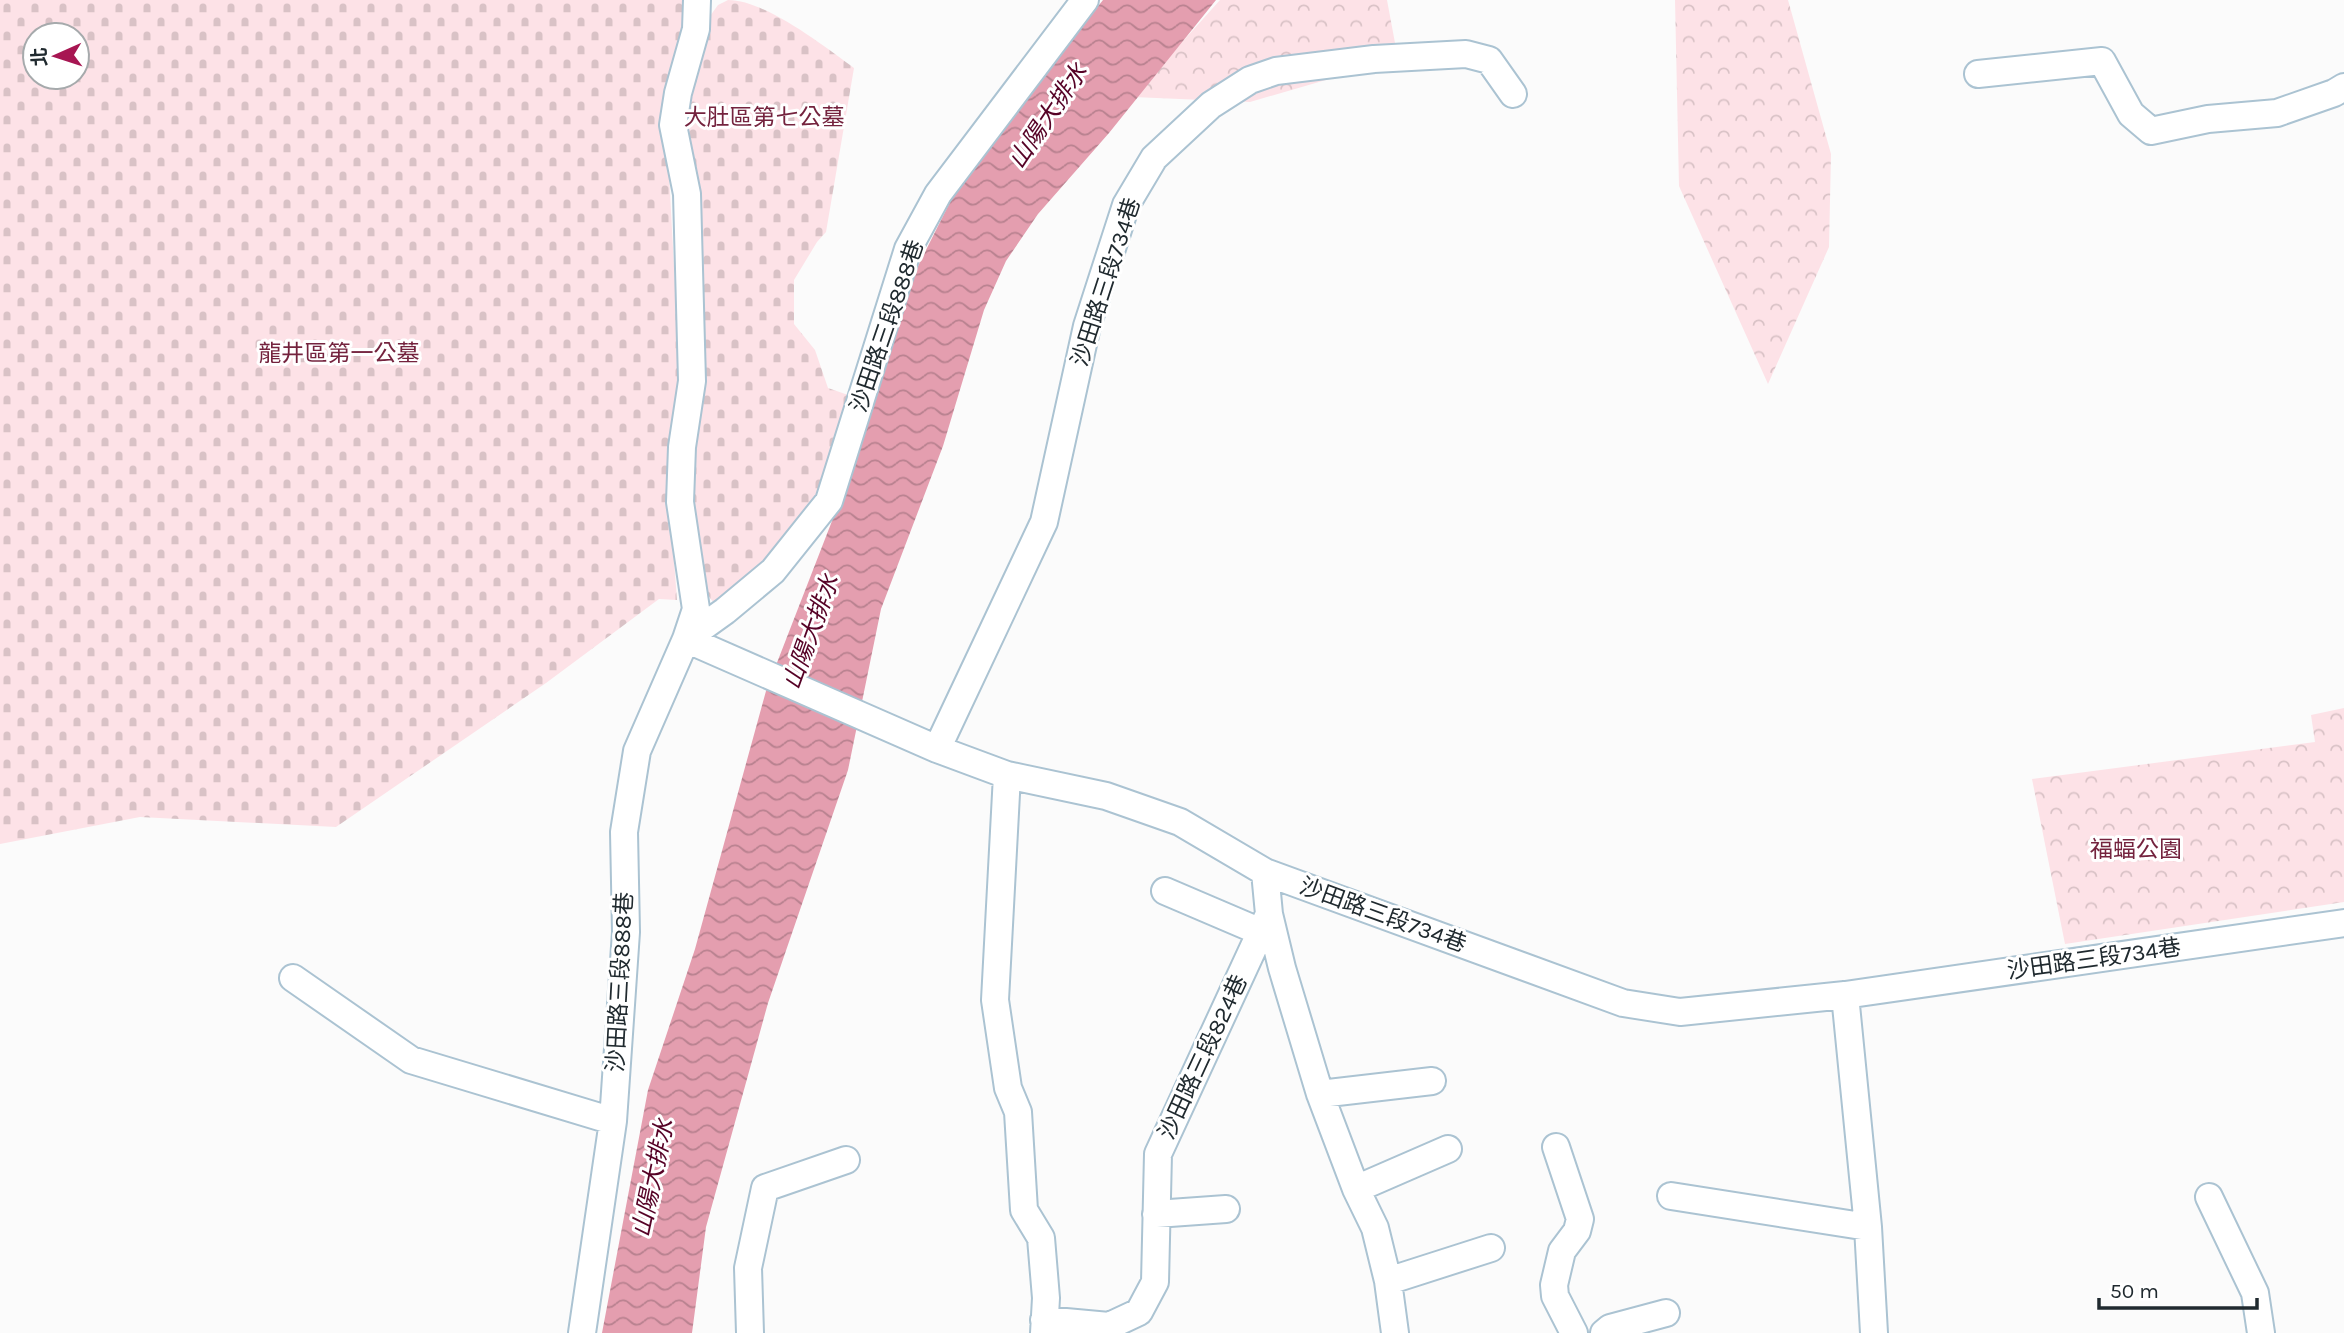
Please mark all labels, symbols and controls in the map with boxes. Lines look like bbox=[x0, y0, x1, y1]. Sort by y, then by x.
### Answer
north arrow bbox=[21, 21, 91, 91]
text: 北 bbox=[29, 47, 52, 67]
water label: 山陽大排水 bbox=[1003, 58, 1094, 174]
park label: 大肚區第七公墓 bbox=[684, 104, 845, 131]
street label: 沙田路三段734巷 bbox=[1066, 194, 1146, 370]
street label: 沙田路三段888巷 bbox=[845, 236, 929, 416]
park label: 龍井區第一公墓 bbox=[259, 340, 420, 367]
water label: 山陽大排水 bbox=[777, 570, 845, 693]
park label: 福蝠公園 bbox=[2090, 836, 2182, 863]
street label: 沙田路三段734巷 bbox=[1296, 872, 1470, 958]
street label: 沙田路三段888巷 bbox=[602, 891, 638, 1073]
street label: 沙田路三段734巷 bbox=[2005, 933, 2183, 985]
street label: 沙田路三段824巷 bbox=[1153, 970, 1253, 1144]
water label: 山陽大排水 bbox=[627, 1115, 679, 1240]
scale bar bbox=[2099, 1266, 2256, 1310]
text: 50 m bbox=[2110, 1279, 2159, 1303]

